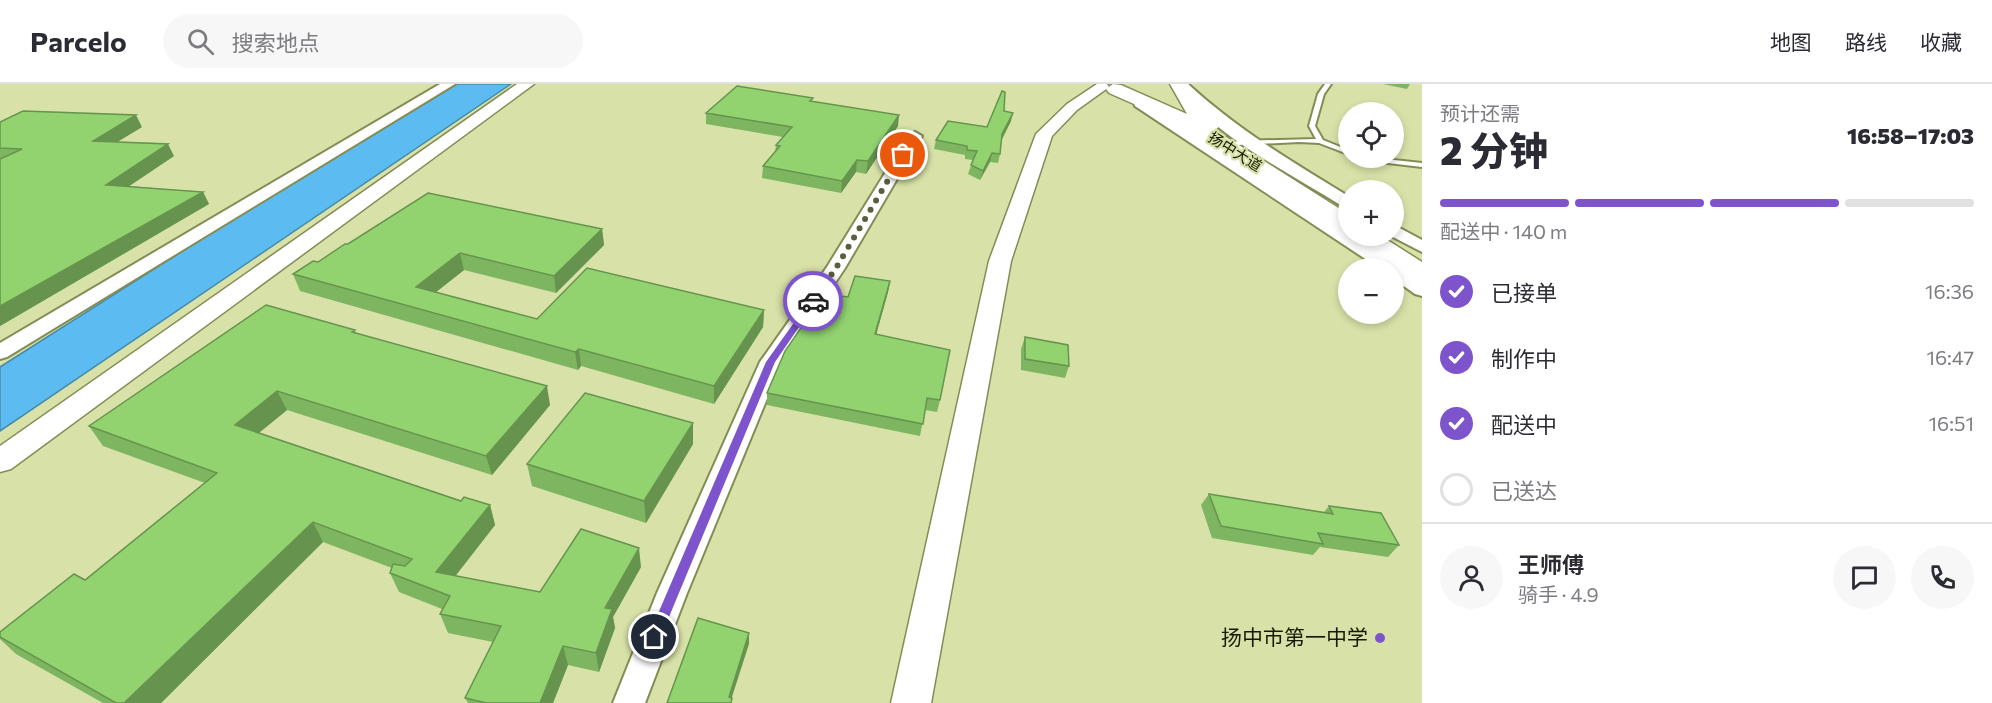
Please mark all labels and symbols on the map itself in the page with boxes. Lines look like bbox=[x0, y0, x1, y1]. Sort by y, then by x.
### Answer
street label: 扬中大道 bbox=[1205, 128, 1266, 175]
pin bbox=[877, 129, 928, 180]
courier bbox=[783, 271, 843, 331]
pin bbox=[628, 611, 679, 662]
place label: 扬中市第一中学 bbox=[1221, 624, 1368, 649]
marker: 扬中市第一中学 bbox=[1373, 631, 1387, 645]

